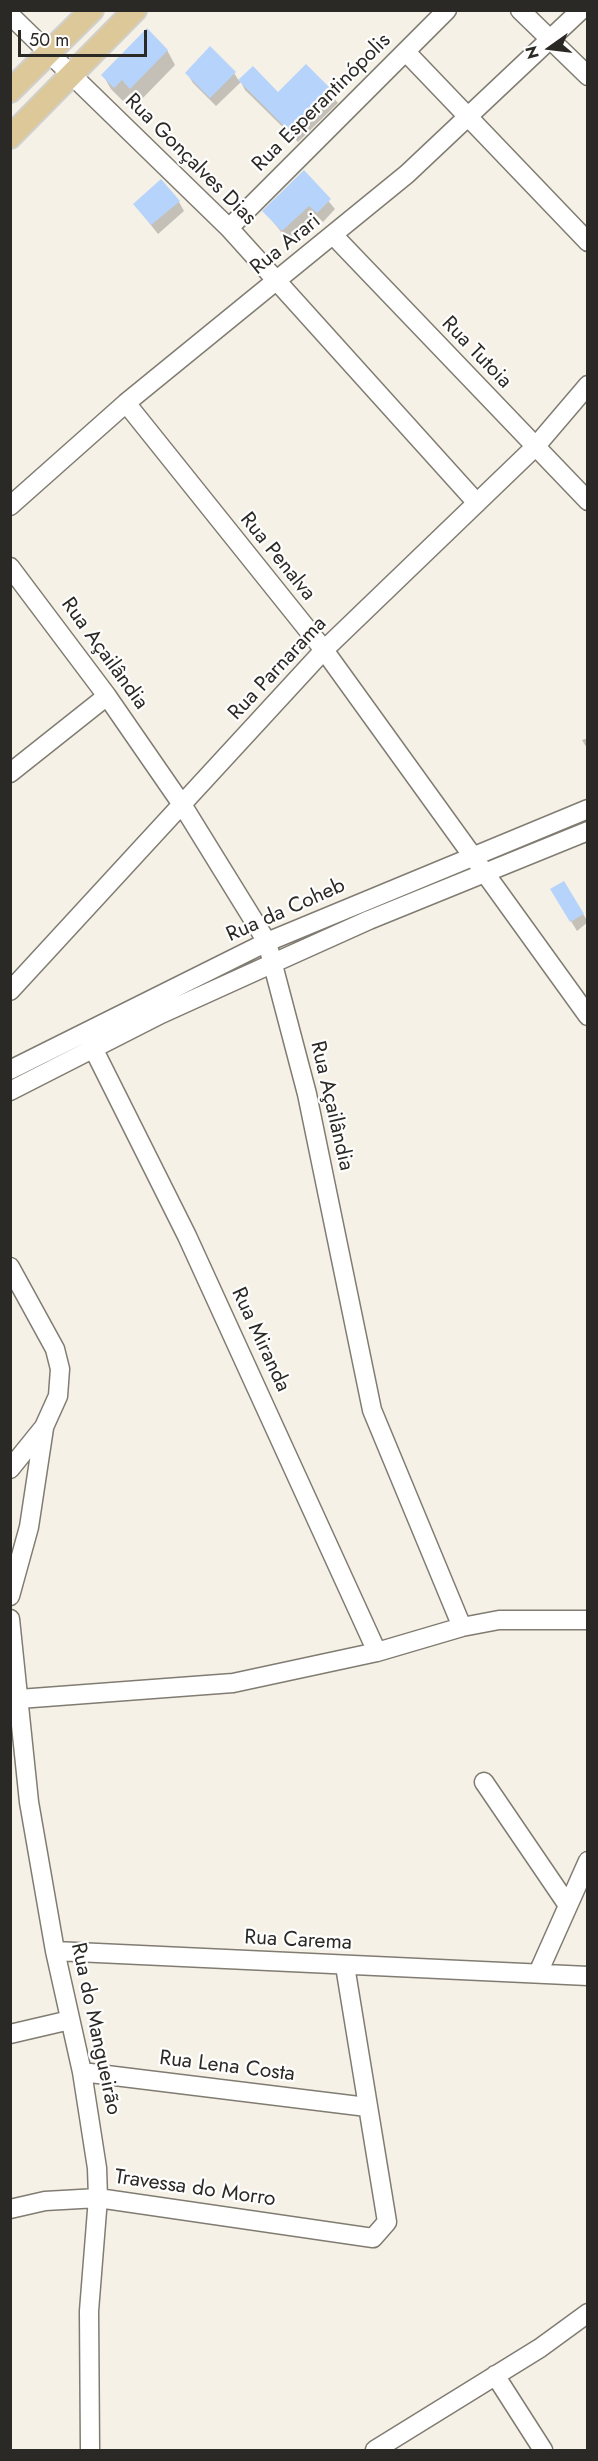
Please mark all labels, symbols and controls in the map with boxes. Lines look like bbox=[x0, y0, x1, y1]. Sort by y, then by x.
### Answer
scale bar bbox=[21, 18, 150, 56]
north arrow bbox=[520, 18, 580, 78]
text: 50 m bbox=[29, 27, 69, 53]
street label: Rua Esperantinópolis bbox=[248, 29, 396, 177]
text: N bbox=[519, 44, 545, 61]
street label: Rua Gonçalves Dias bbox=[119, 89, 261, 231]
street label: Rua Arari bbox=[246, 209, 326, 281]
street label: Rua Tutoia bbox=[436, 312, 516, 394]
street label: Rua Penalva bbox=[234, 508, 320, 606]
street label: Rua Açailândia bbox=[55, 593, 153, 715]
street label: Rua Parnarama bbox=[224, 612, 332, 726]
street label: Rua da Coheb bbox=[223, 874, 349, 948]
street label: Rua Açailândia bbox=[304, 1039, 358, 1173]
street label: Rua Miranda bbox=[225, 1284, 295, 1396]
street label: Rua Carema bbox=[243, 1926, 353, 1956]
street label: Rua do Mangueirão bbox=[64, 1941, 126, 2117]
street label: Rua Lena Costa bbox=[158, 2046, 296, 2088]
street label: Travessa do Morro bbox=[113, 2165, 277, 2213]

